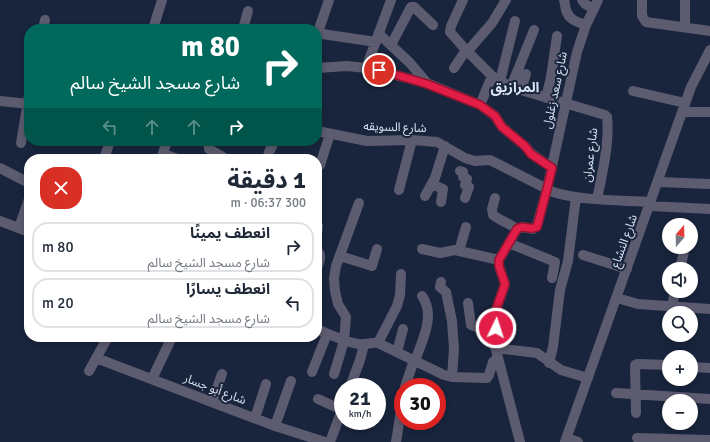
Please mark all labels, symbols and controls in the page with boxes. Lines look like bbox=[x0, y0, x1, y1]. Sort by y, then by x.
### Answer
text: 80 m bbox=[181, 30, 240, 64]
icon: right bbox=[254, 40, 306, 92]
street label: شارع سعد زغلول bbox=[540, 50, 572, 130]
pin bbox=[362, 53, 396, 87]
icon: arrive bbox=[368, 59, 390, 81]
text: شارع مسجد الشيخ سالم bbox=[70, 72, 240, 94]
district label: المرازيق bbox=[491, 79, 540, 96]
icon: left bbox=[99, 116, 121, 138]
icon: ahead bbox=[141, 116, 163, 138]
icon: ahead bbox=[183, 116, 205, 138]
icon: right bbox=[225, 116, 247, 138]
street label: شارع السويقه bbox=[363, 119, 427, 137]
street label: شارع عمران bbox=[580, 127, 602, 183]
text: 1 دقيقة bbox=[227, 165, 306, 195]
button: close bbox=[40, 167, 82, 209]
text: 300 m · 06:37 bbox=[230, 195, 306, 211]
street label: شارع النشاع bbox=[608, 212, 642, 270]
north arrow bbox=[662, 218, 698, 254]
map controls bbox=[662, 218, 698, 430]
text: انعطف يمينًا bbox=[190, 224, 270, 242]
icon: right bbox=[282, 236, 304, 258]
text: 80 m bbox=[42, 238, 73, 256]
text: شارع مسجد الشيخ سالم bbox=[148, 255, 270, 271]
button: sound bbox=[662, 262, 698, 298]
text: انعطف يسارًا bbox=[186, 280, 270, 298]
icon: left bbox=[282, 292, 304, 314]
text: 20 m bbox=[42, 294, 73, 312]
button: search bbox=[662, 306, 698, 342]
position arrow bbox=[475, 307, 517, 349]
text: شارع مسجد الشيخ سالم bbox=[148, 311, 270, 327]
button: + bbox=[662, 350, 698, 386]
street label: شارع أبو جسار bbox=[180, 370, 248, 409]
speed limit sign: 30 bbox=[394, 378, 446, 430]
text: 21 bbox=[349, 386, 371, 411]
button: − bbox=[662, 394, 698, 430]
text: km/h bbox=[349, 408, 371, 420]

